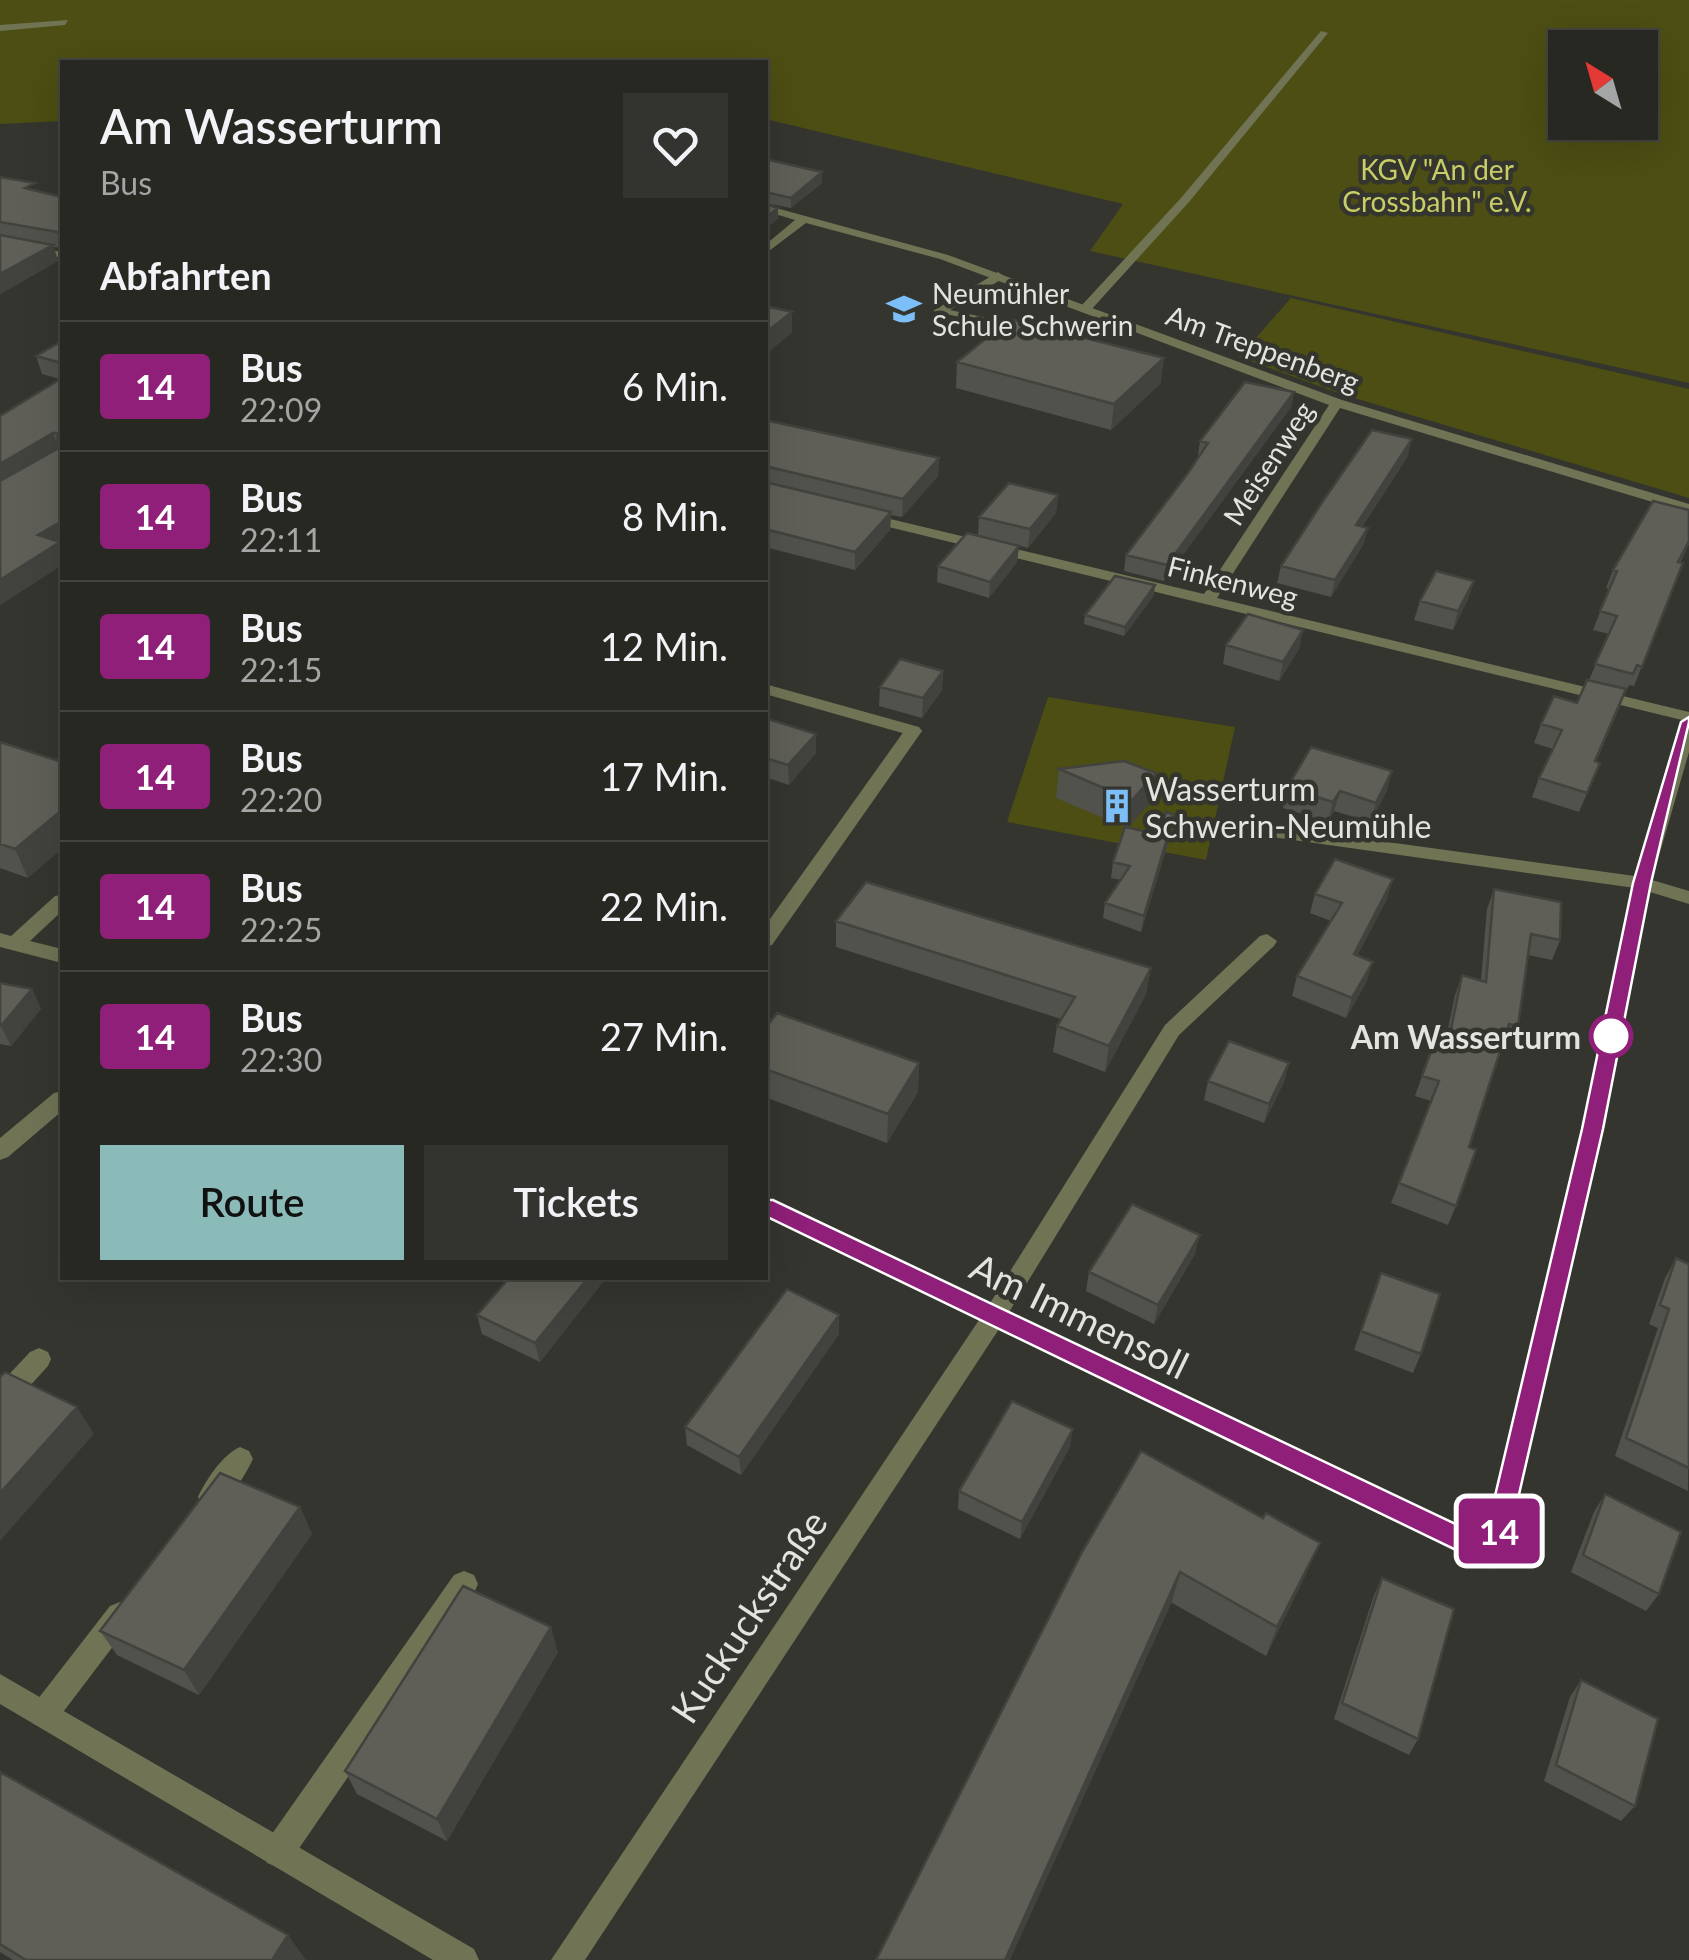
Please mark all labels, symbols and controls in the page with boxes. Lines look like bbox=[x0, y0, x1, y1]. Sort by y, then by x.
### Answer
north arrow bbox=[1548, 30, 1658, 140]
map controls bbox=[1548, 30, 1658, 140]
button: heart bbox=[623, 93, 728, 198]
text: Am Wasserturm bbox=[100, 97, 443, 154]
park label: KGV "An der Crossbahn" e.V. bbox=[1342, 152, 1532, 218]
text: Bus bbox=[100, 163, 152, 202]
text: Abfahrten bbox=[100, 252, 272, 298]
place label: Neumühler Schule Schwerin bbox=[932, 276, 1133, 342]
school or university icon: Neumühler Schule Schwerin bbox=[885, 290, 923, 328]
street label: Am Treppenberg bbox=[1162, 297, 1364, 399]
text: Bus bbox=[240, 344, 303, 390]
text: 6 Min. bbox=[622, 363, 728, 409]
text: 14 bbox=[135, 365, 175, 407]
text: 22:09 bbox=[240, 390, 322, 429]
street label: Meisenweg bbox=[1215, 395, 1321, 531]
text: Bus bbox=[240, 474, 303, 520]
text: 8 Min. bbox=[622, 493, 728, 539]
text: 14 bbox=[135, 495, 175, 537]
text: 22:11 bbox=[240, 520, 322, 559]
street label: Finkenweg bbox=[1164, 548, 1302, 614]
text: Bus bbox=[240, 604, 303, 650]
text: 12 Min. bbox=[600, 623, 728, 669]
text: 14 bbox=[135, 625, 175, 667]
text: 22:15 bbox=[240, 650, 322, 689]
text: Bus bbox=[240, 734, 303, 780]
text: 17 Min. bbox=[600, 753, 728, 799]
text: 14 bbox=[135, 755, 175, 797]
place label: Wasserturm Schwerin-Neumühle bbox=[1145, 769, 1431, 845]
text: 22:20 bbox=[240, 780, 322, 819]
building icon: Wasserturm Schwerin-Neumühle bbox=[1098, 787, 1136, 825]
text: Bus bbox=[240, 864, 303, 910]
text: 22 Min. bbox=[600, 883, 728, 929]
text: 14 bbox=[135, 885, 175, 927]
text: 22:25 bbox=[240, 910, 322, 949]
text: Bus bbox=[240, 994, 303, 1040]
text: 27 Min. bbox=[600, 1013, 728, 1059]
text: 14 bbox=[135, 1015, 175, 1057]
marker: Am Wasserturm bbox=[1590, 1015, 1632, 1057]
place label: Am Wasserturm bbox=[1350, 1017, 1581, 1056]
text: 22:30 bbox=[240, 1040, 322, 1079]
button: Route bbox=[100, 1145, 404, 1260]
button: Tickets bbox=[424, 1145, 728, 1260]
street label: Am Immensoll bbox=[964, 1242, 1196, 1388]
line badge: 14 bbox=[1454, 1498, 1544, 1564]
street label: Kuckuckstraße bbox=[660, 1501, 836, 1731]
text: 14 bbox=[1479, 1510, 1519, 1552]

